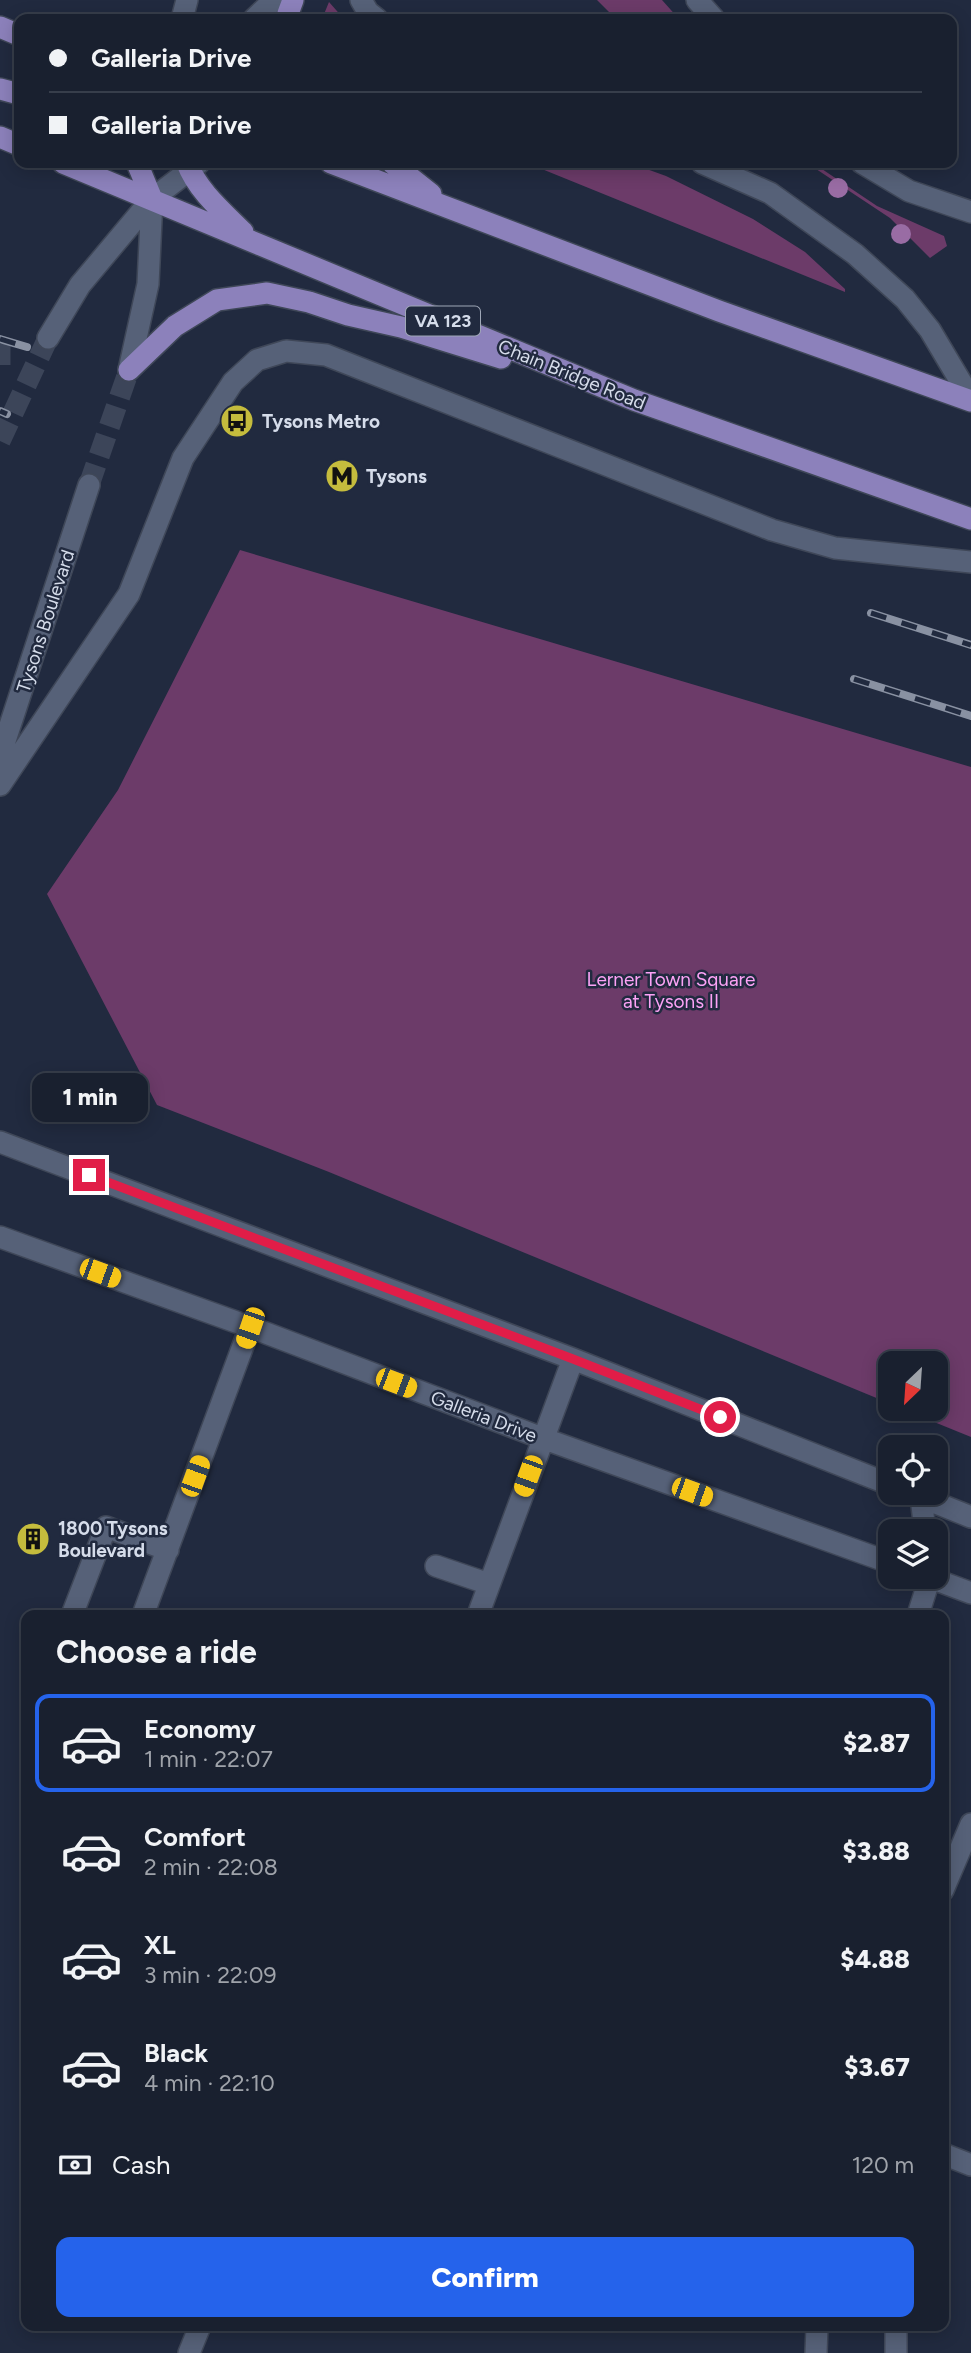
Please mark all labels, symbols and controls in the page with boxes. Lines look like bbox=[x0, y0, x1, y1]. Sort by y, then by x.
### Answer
text: Galleria Drive bbox=[91, 42, 251, 74]
text: Galleria Drive bbox=[91, 109, 251, 141]
road number: VA 123 bbox=[406, 306, 480, 335]
street label: Chain Bridge Road bbox=[495, 334, 649, 415]
bus stop icon: Tysons Metro bbox=[218, 402, 256, 440]
place label: Tysons Metro bbox=[262, 410, 380, 433]
metro station icon: Tysons bbox=[323, 457, 361, 495]
place label: Tysons bbox=[366, 465, 427, 488]
street label: Tysons Boulevard bbox=[12, 547, 79, 695]
park label: Lerner Town Square at Tysons II bbox=[587, 968, 755, 1013]
callout: 1 min bbox=[31, 1074, 147, 1122]
text: 1 min bbox=[63, 1083, 117, 1111]
route end bbox=[73, 1159, 105, 1191]
car bbox=[77, 1256, 124, 1290]
car bbox=[234, 1305, 267, 1351]
north arrow bbox=[878, 1351, 948, 1421]
map controls bbox=[878, 1351, 948, 1589]
car bbox=[373, 1366, 420, 1400]
street label: Galleria Drive bbox=[427, 1386, 540, 1447]
route start bbox=[704, 1401, 736, 1433]
button: locate bbox=[878, 1435, 948, 1505]
car bbox=[178, 1453, 213, 1499]
car bbox=[511, 1453, 546, 1499]
car bbox=[669, 1475, 716, 1509]
place label: 1800 Tysons Boulevard bbox=[58, 1517, 168, 1562]
button: layers bbox=[878, 1519, 948, 1589]
building icon: 1800 Tysons Boulevard bbox=[14, 1520, 52, 1558]
text: Choose a ride bbox=[56, 1633, 257, 1671]
icon: car bbox=[60, 1712, 123, 1775]
text: Economy bbox=[144, 1713, 256, 1745]
text: $2.87 bbox=[843, 1727, 910, 1759]
text: 1 min · 22:07 bbox=[144, 1745, 273, 1773]
icon: car bbox=[60, 1820, 123, 1883]
text: Comfort bbox=[144, 1821, 246, 1853]
text: $3.88 bbox=[842, 1835, 910, 1867]
text: 2 min · 22:08 bbox=[144, 1853, 278, 1881]
icon: car bbox=[60, 1928, 123, 1991]
text: XL bbox=[144, 1929, 176, 1961]
text: $4.88 bbox=[840, 1943, 910, 1975]
text: 3 min · 22:09 bbox=[144, 1961, 276, 1989]
icon: car bbox=[60, 2036, 123, 2099]
text: Black bbox=[144, 2037, 208, 2069]
text: $3.67 bbox=[844, 2051, 910, 2083]
text: 4 min · 22:10 bbox=[144, 2069, 275, 2097]
icon: cash bbox=[56, 2146, 94, 2184]
text: Cash bbox=[112, 2149, 171, 2181]
text: 120 m bbox=[852, 2151, 914, 2179]
button: Confirm bbox=[56, 2237, 914, 2317]

